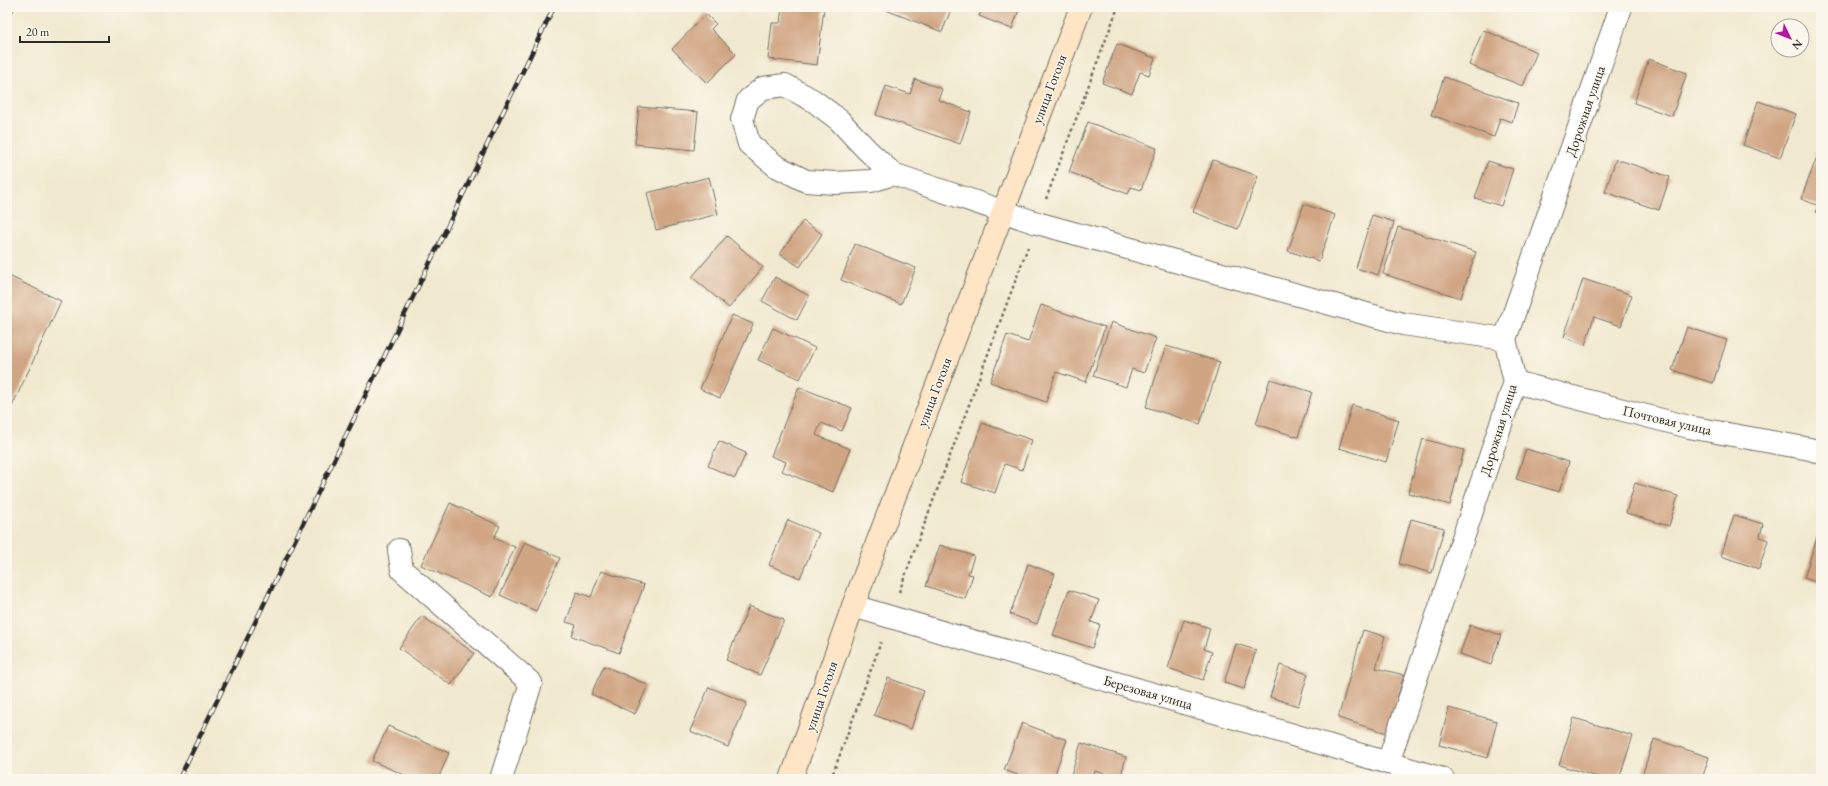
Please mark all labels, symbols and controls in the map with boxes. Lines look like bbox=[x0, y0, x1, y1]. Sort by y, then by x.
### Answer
scale bar bbox=[20, 18, 109, 44]
north arrow bbox=[1770, 18, 1810, 58]
text: 20 m bbox=[26, 24, 50, 40]
text: N bbox=[1789, 37, 1805, 53]
street label: улица Гоголя bbox=[1028, 52, 1070, 126]
street label: Дорожная улица bbox=[1561, 63, 1609, 159]
street label: улица Гоголя bbox=[913, 355, 955, 429]
street label: Дорожная улица bbox=[1475, 382, 1521, 478]
street label: Почтовая улица bbox=[1621, 401, 1714, 439]
street label: улица Гоголя bbox=[801, 659, 841, 733]
street label: Березовая улица bbox=[1101, 671, 1195, 713]

